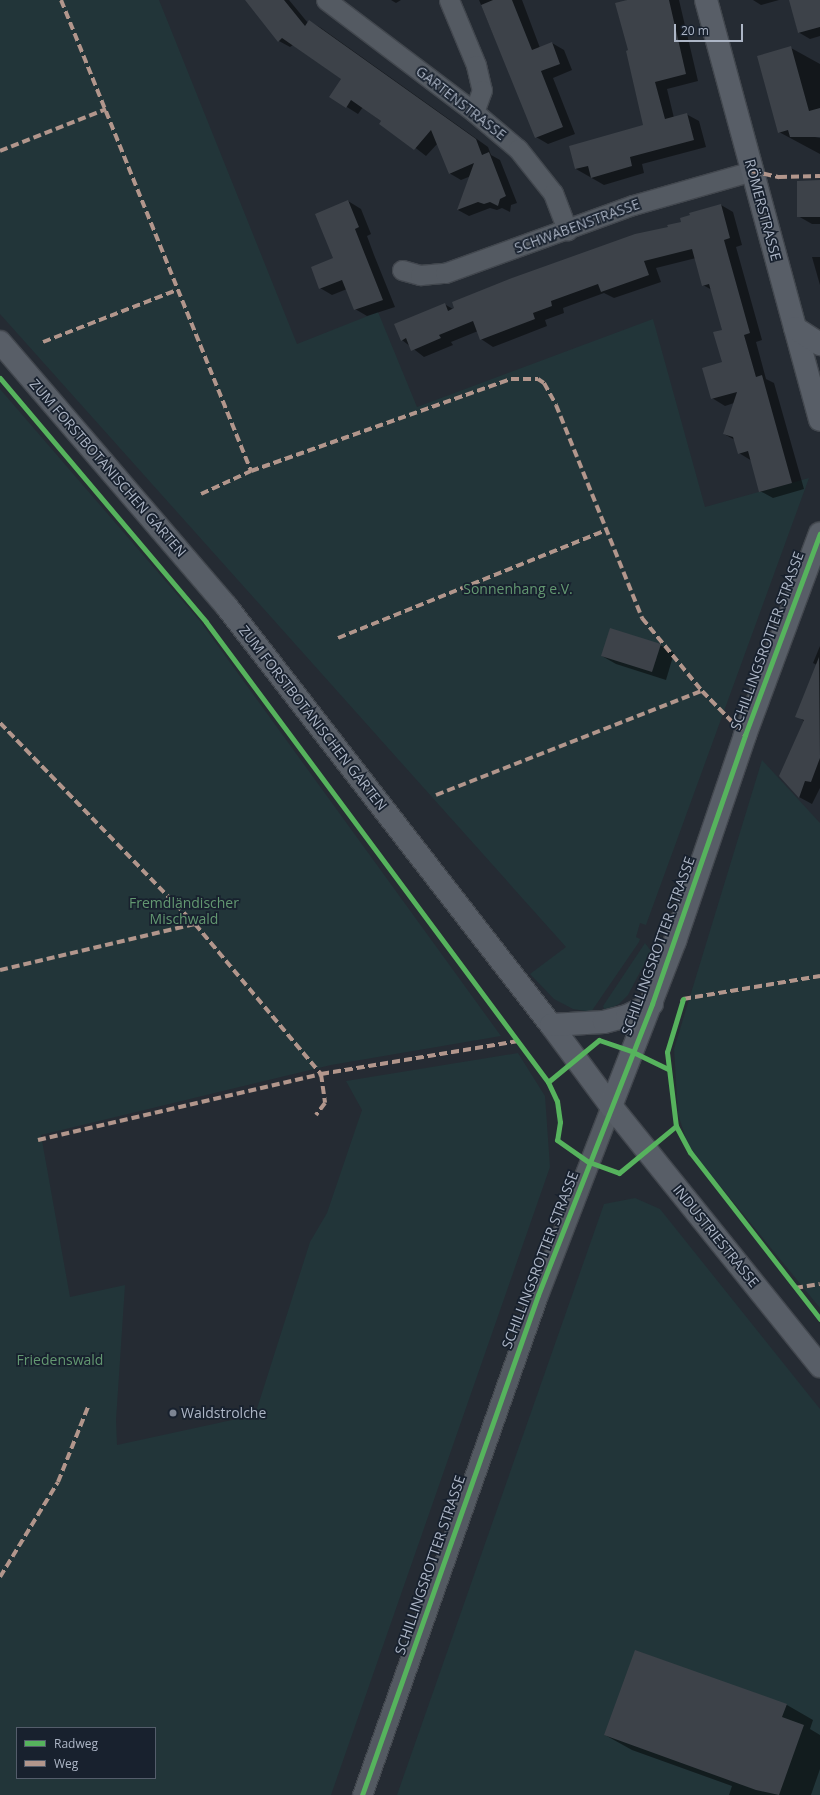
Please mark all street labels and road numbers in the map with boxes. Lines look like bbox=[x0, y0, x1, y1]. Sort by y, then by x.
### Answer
street label: GARTENSTRASSE bbox=[413, 63, 509, 143]
street label: RÖMERSTRASSE bbox=[741, 157, 785, 263]
street label: SCHWABENSTRASSE bbox=[512, 196, 642, 256]
street label: ZUM FORSTBOTANISCHEN GARTEN bbox=[26, 376, 190, 560]
street label: SCHILLINGSROTTER STRASSE bbox=[727, 549, 807, 733]
street label: ZUM FORSTBOTANISCHEN GARTEN bbox=[236, 622, 390, 814]
street label: SCHILLINGSROTTER STRASSE bbox=[618, 854, 698, 1038]
street label: SCHILLINGSROTTER STRASSE bbox=[498, 1169, 582, 1351]
street label: INDUSTRIESTRASSE bbox=[670, 1182, 762, 1290]
street label: SCHILLINGSROTTER STRASSE bbox=[391, 1473, 469, 1657]

